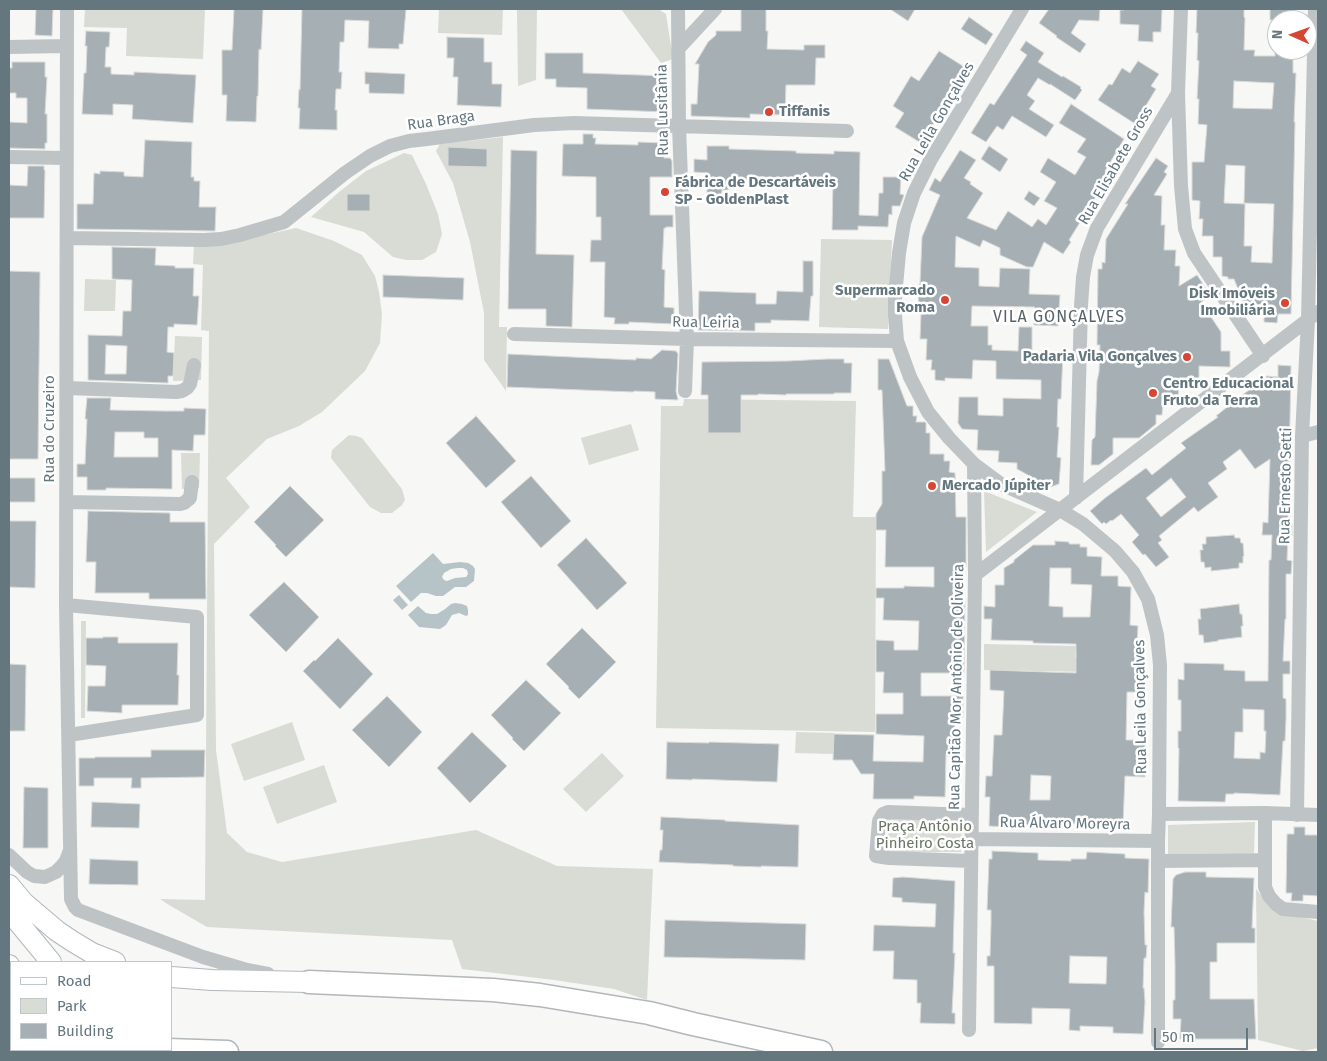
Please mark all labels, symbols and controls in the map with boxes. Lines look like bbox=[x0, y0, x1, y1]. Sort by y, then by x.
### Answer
north arrow bbox=[1267, 10, 1317, 60]
text: N bbox=[1269, 30, 1286, 39]
street label: Rua Leila Gonçalves bbox=[896, 59, 978, 185]
street label: Rua Lusitânia bbox=[653, 64, 673, 156]
place label: Tiffanis bbox=[779, 103, 830, 121]
street label: Rua Elisabete Gross bbox=[1075, 104, 1157, 228]
marker: Tiffanis bbox=[763, 106, 775, 118]
street label: Rua Braga bbox=[406, 107, 476, 135]
place label: Fábrica de Descartáveis SP - GoldenPlast bbox=[675, 174, 836, 209]
marker: Fábrica de Descartáveis SP - GoldenPlast bbox=[659, 186, 671, 198]
place label: Supermarcado Roma bbox=[835, 282, 935, 317]
place label: Disk Imóveis Imobiliária bbox=[1189, 285, 1275, 320]
marker: Supermarcado Roma bbox=[939, 294, 951, 306]
marker: Disk Imóveis Imobiliária bbox=[1279, 297, 1291, 309]
district label: VILA GONÇALVES bbox=[991, 308, 1127, 328]
street label: Rua Leiria bbox=[672, 313, 740, 333]
place label: Padaria Vila Gonçalves bbox=[1023, 348, 1177, 366]
marker: Padaria Vila Gonçalves bbox=[1181, 351, 1193, 363]
street label: Rua do Cruzeiro bbox=[41, 375, 59, 483]
place label: Centro Educacional Fruto da Terra bbox=[1163, 375, 1294, 410]
marker: Centro Educacional Fruto da Terra bbox=[1147, 387, 1159, 399]
street label: Rua Ernesto Setti bbox=[1276, 427, 1296, 545]
place label: Mercado Júpiter bbox=[942, 477, 1051, 495]
marker: Mercado Júpiter bbox=[926, 480, 938, 492]
street label: Rua Capitão Mor Antônio de Oliveira bbox=[946, 564, 968, 810]
street label: Rua Leila Gonçalves bbox=[1131, 640, 1151, 774]
street label: Rua Álvaro Moreyra bbox=[999, 814, 1131, 834]
park label: Praça Antônio Pinheiro Costa bbox=[876, 818, 974, 853]
legend bbox=[10, 961, 172, 1051]
text: Road bbox=[57, 972, 92, 990]
text: Park bbox=[57, 997, 87, 1015]
scale bar bbox=[1157, 1018, 1251, 1050]
text: Building bbox=[57, 1022, 113, 1040]
text: 50 m bbox=[1162, 1028, 1195, 1046]

